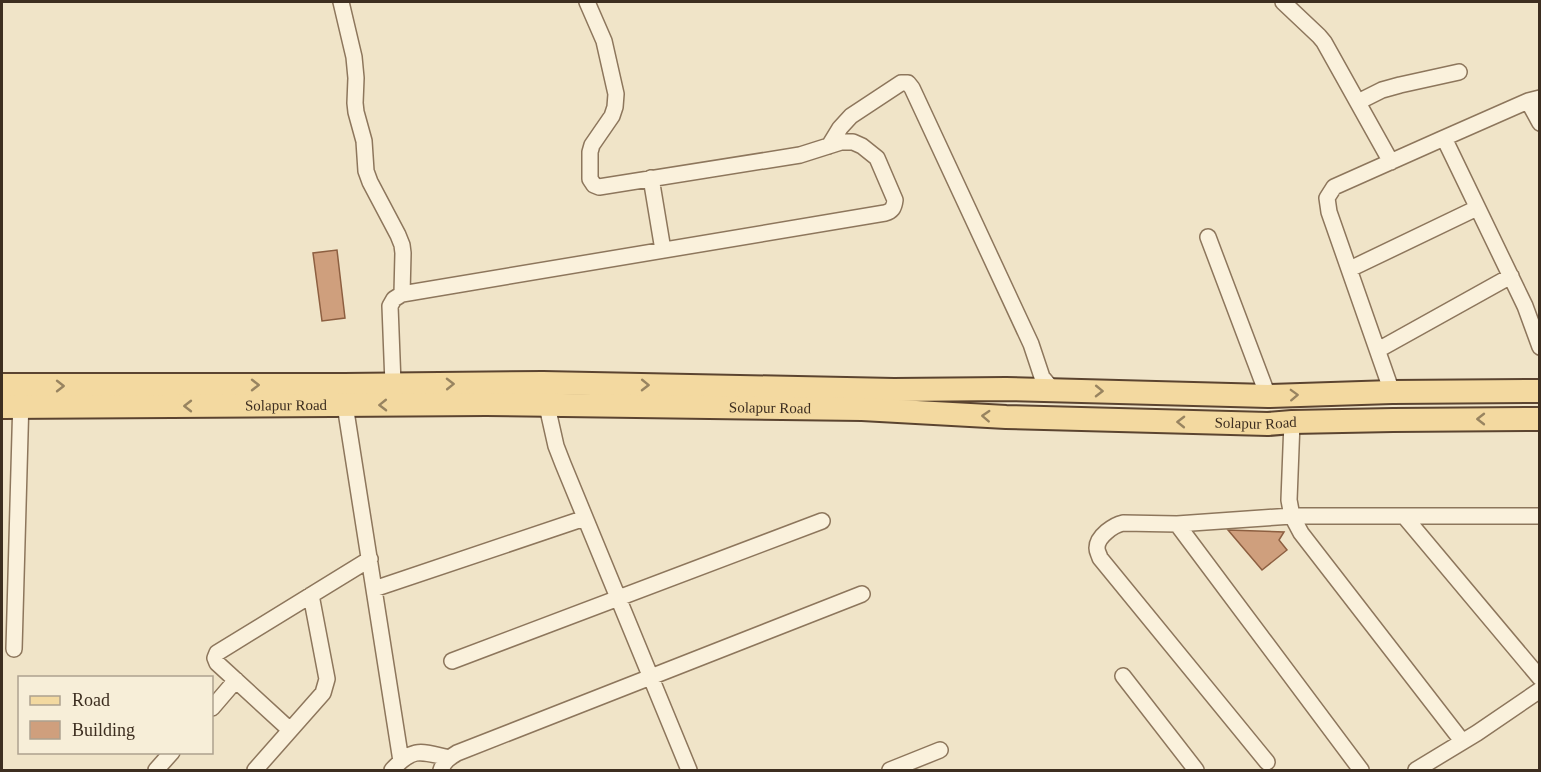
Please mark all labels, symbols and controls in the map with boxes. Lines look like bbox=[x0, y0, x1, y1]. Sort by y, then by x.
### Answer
one-way arrow bbox=[445, 377, 454, 390]
one-way arrow bbox=[250, 379, 259, 391]
one-way arrow bbox=[640, 379, 649, 391]
one-way arrow bbox=[55, 380, 64, 392]
one-way arrow bbox=[1095, 385, 1104, 398]
one-way arrow bbox=[1290, 389, 1299, 402]
street label: Solapur Road bbox=[245, 397, 328, 413]
one-way arrow bbox=[379, 399, 388, 411]
street label: Solapur Road bbox=[729, 399, 812, 416]
one-way arrow bbox=[184, 400, 193, 412]
one-way arrow bbox=[982, 409, 991, 422]
one-way arrow bbox=[1477, 413, 1486, 425]
street label: Solapur Road bbox=[1214, 414, 1297, 432]
one-way arrow bbox=[1177, 415, 1186, 428]
legend bbox=[18, 676, 213, 754]
text: Road bbox=[72, 690, 110, 710]
text: Building bbox=[72, 720, 135, 740]

